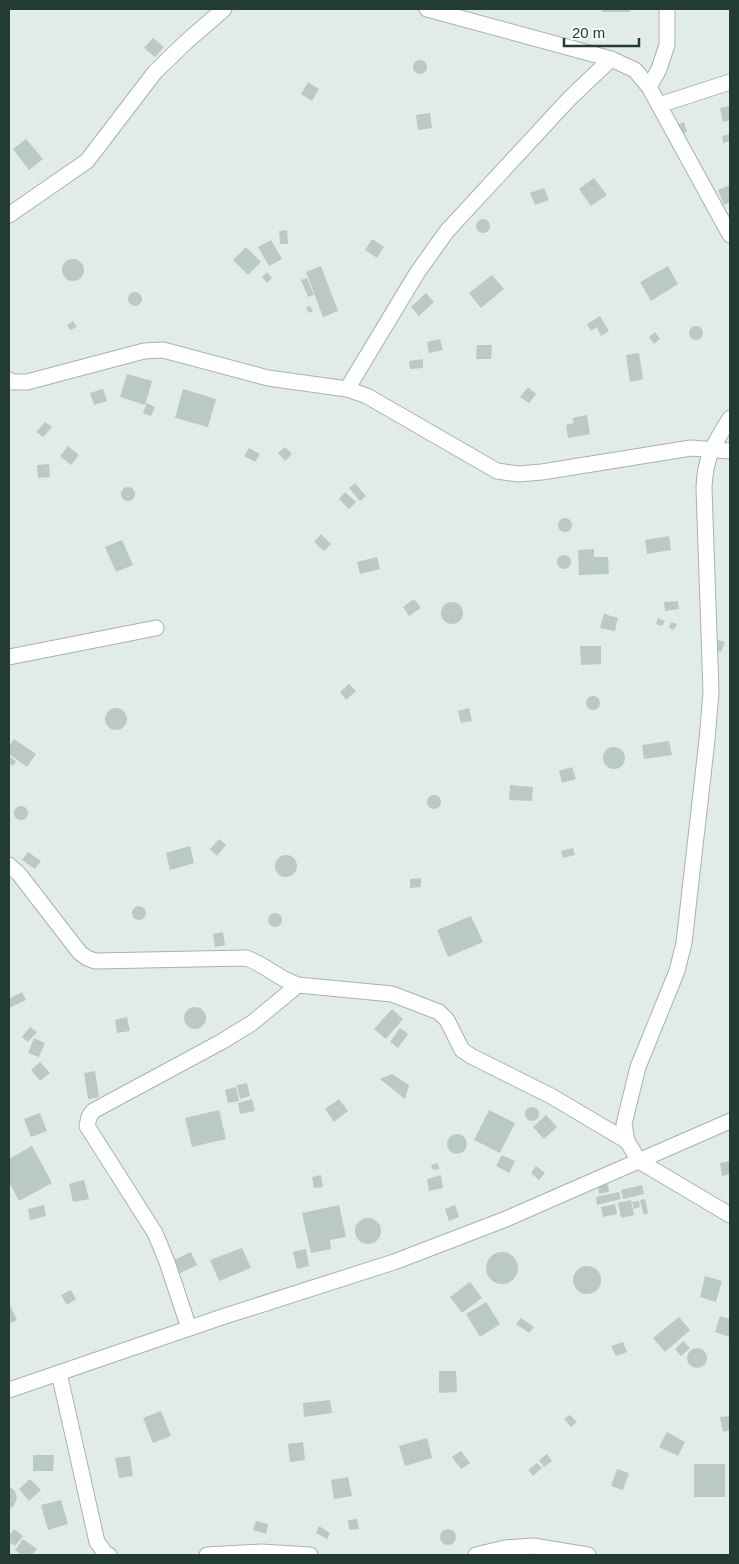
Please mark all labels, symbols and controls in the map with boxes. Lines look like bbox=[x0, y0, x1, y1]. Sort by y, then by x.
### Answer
scale bar bbox=[564, 15, 639, 47]
text: 20 m bbox=[572, 24, 605, 41]

